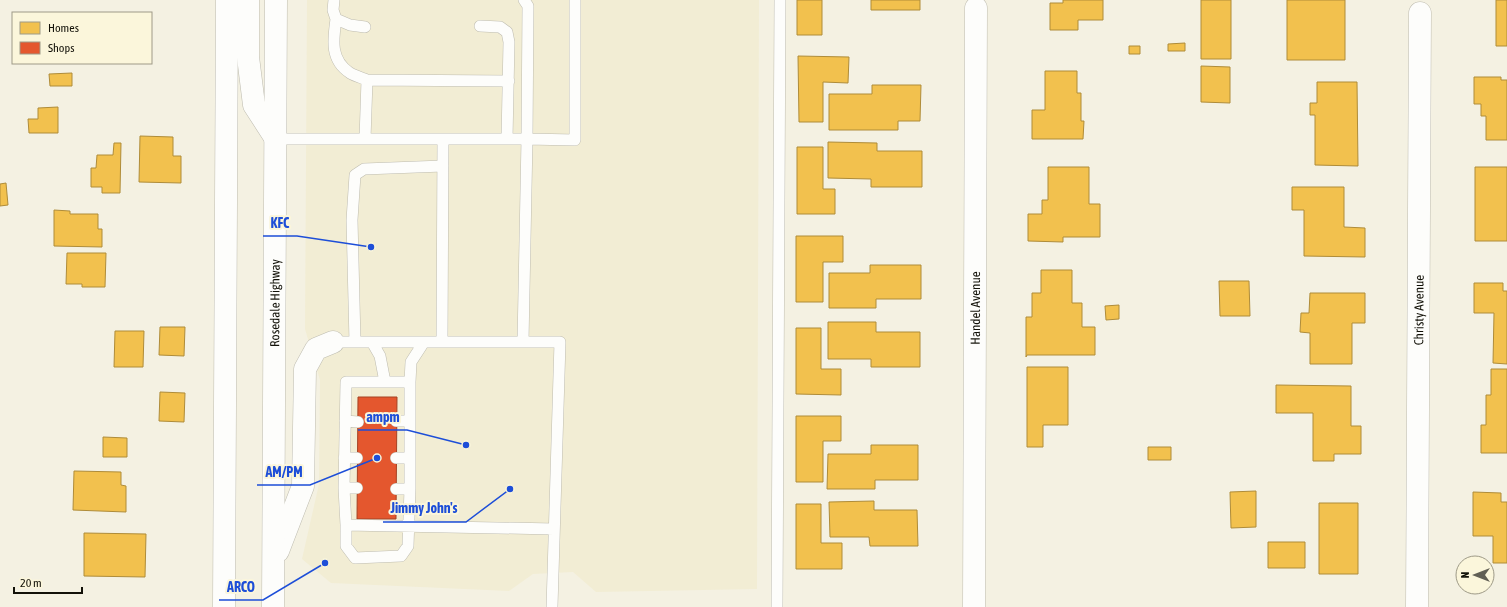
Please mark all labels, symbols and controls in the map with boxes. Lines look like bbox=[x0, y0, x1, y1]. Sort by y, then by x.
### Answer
legend bbox=[12, 12, 152, 64]
text: Homes bbox=[48, 21, 79, 35]
text: Shops bbox=[48, 41, 74, 55]
callout: KFC bbox=[263, 210, 297, 236]
text: KFC bbox=[271, 215, 290, 231]
street label: Rosedale Highway bbox=[267, 258, 283, 347]
street label: Handel Avenue bbox=[968, 271, 983, 345]
street label: Christy Avenue bbox=[1411, 275, 1427, 345]
callout: ampm bbox=[358, 404, 407, 430]
text: ampm bbox=[366, 409, 400, 425]
callout: AM/PM bbox=[257, 459, 310, 485]
text: AM/PM bbox=[264, 464, 303, 480]
callout: Jimmy John's bbox=[383, 496, 466, 522]
text: Jimmy John's bbox=[389, 500, 458, 516]
north arrow bbox=[1455, 555, 1495, 595]
scale bar bbox=[14, 569, 82, 595]
text: N bbox=[1459, 572, 1471, 578]
callout: ARCO bbox=[219, 574, 263, 600]
text: 20 m bbox=[20, 576, 42, 590]
text: ARCO bbox=[226, 579, 255, 595]

